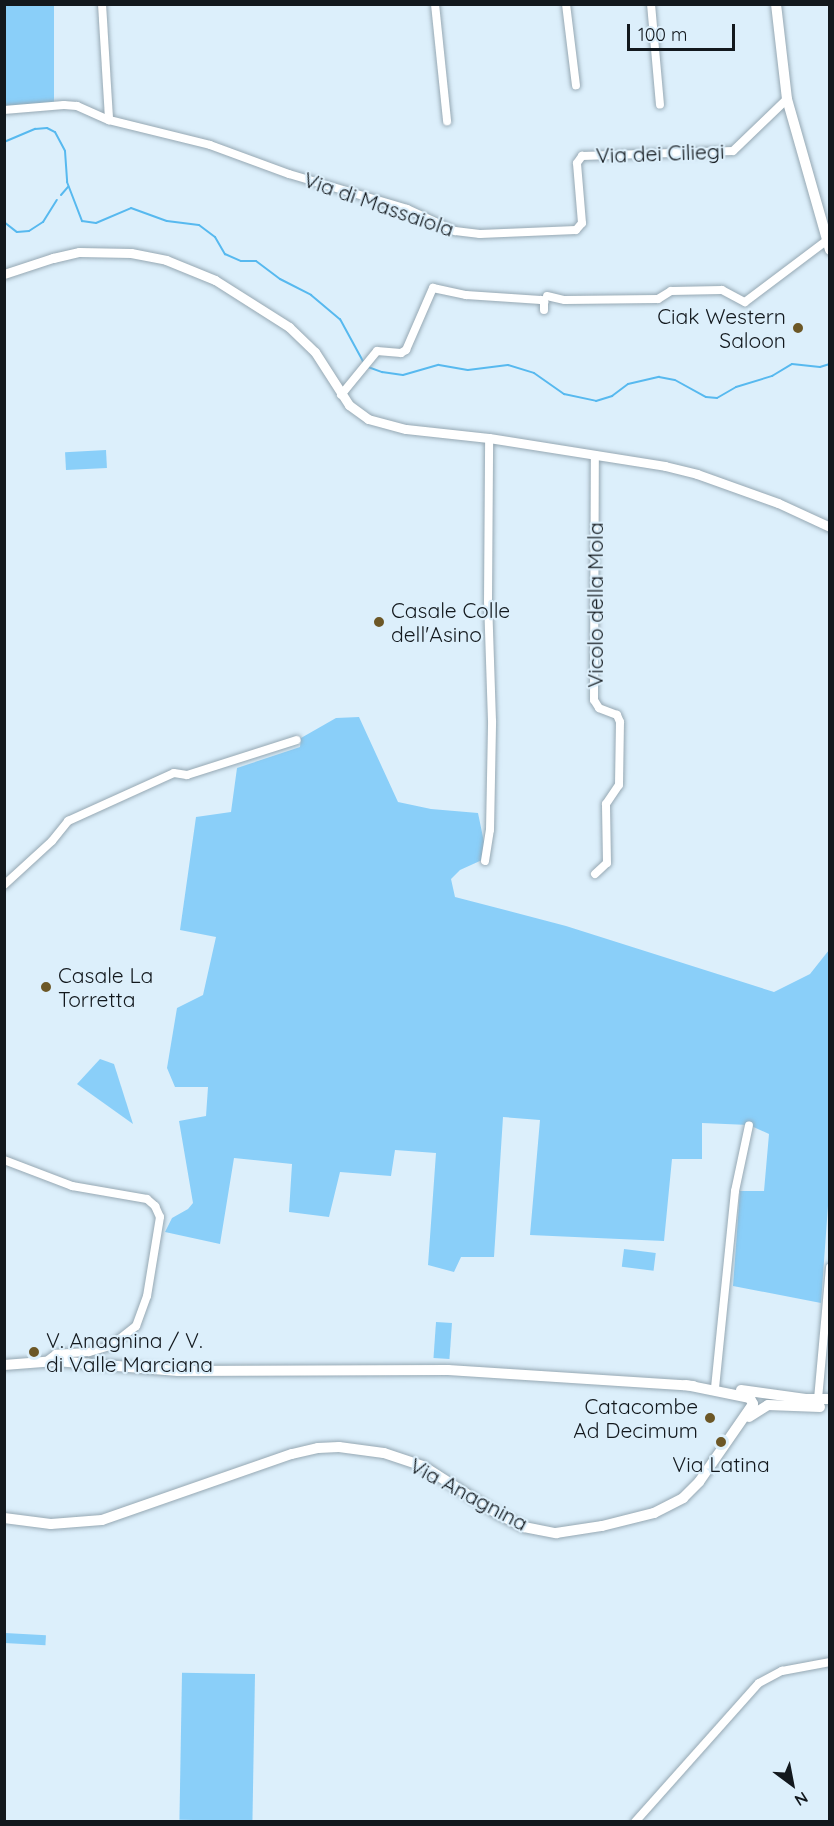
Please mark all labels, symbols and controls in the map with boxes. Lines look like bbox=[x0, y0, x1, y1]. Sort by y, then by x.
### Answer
scale bar bbox=[630, 12, 738, 50]
text: 100 m bbox=[638, 23, 687, 46]
street label: Via dei Ciliegi bbox=[595, 138, 725, 168]
street label: Via di Massaiola bbox=[301, 166, 457, 242]
place label: Ciak Western Saloon bbox=[657, 303, 786, 353]
marker: Ciak Western Saloon bbox=[791, 321, 805, 335]
street label: Vicolo della Mola bbox=[582, 522, 608, 688]
place label: Casale Colle dell'Asino bbox=[391, 597, 510, 647]
marker: Casale Colle dell'Asino bbox=[372, 615, 386, 629]
place label: Casale La Torretta bbox=[58, 962, 153, 1012]
marker: Casale La Torretta bbox=[39, 980, 53, 994]
place label: V. Anagnina / V. di Valle Marciana bbox=[46, 1327, 213, 1377]
marker: V. Anagnina / V. di Valle Marciana bbox=[27, 1345, 41, 1359]
place label: Catacombe Ad Decimum bbox=[573, 1393, 698, 1443]
marker: Catacombe Ad Decimum bbox=[703, 1411, 717, 1425]
marker: Via Latina bbox=[714, 1435, 728, 1449]
place label: Via Latina bbox=[672, 1451, 770, 1477]
street label: Via Anagnina bbox=[406, 1452, 532, 1536]
north arrow bbox=[762, 1754, 822, 1814]
text: N bbox=[791, 1788, 812, 1811]

